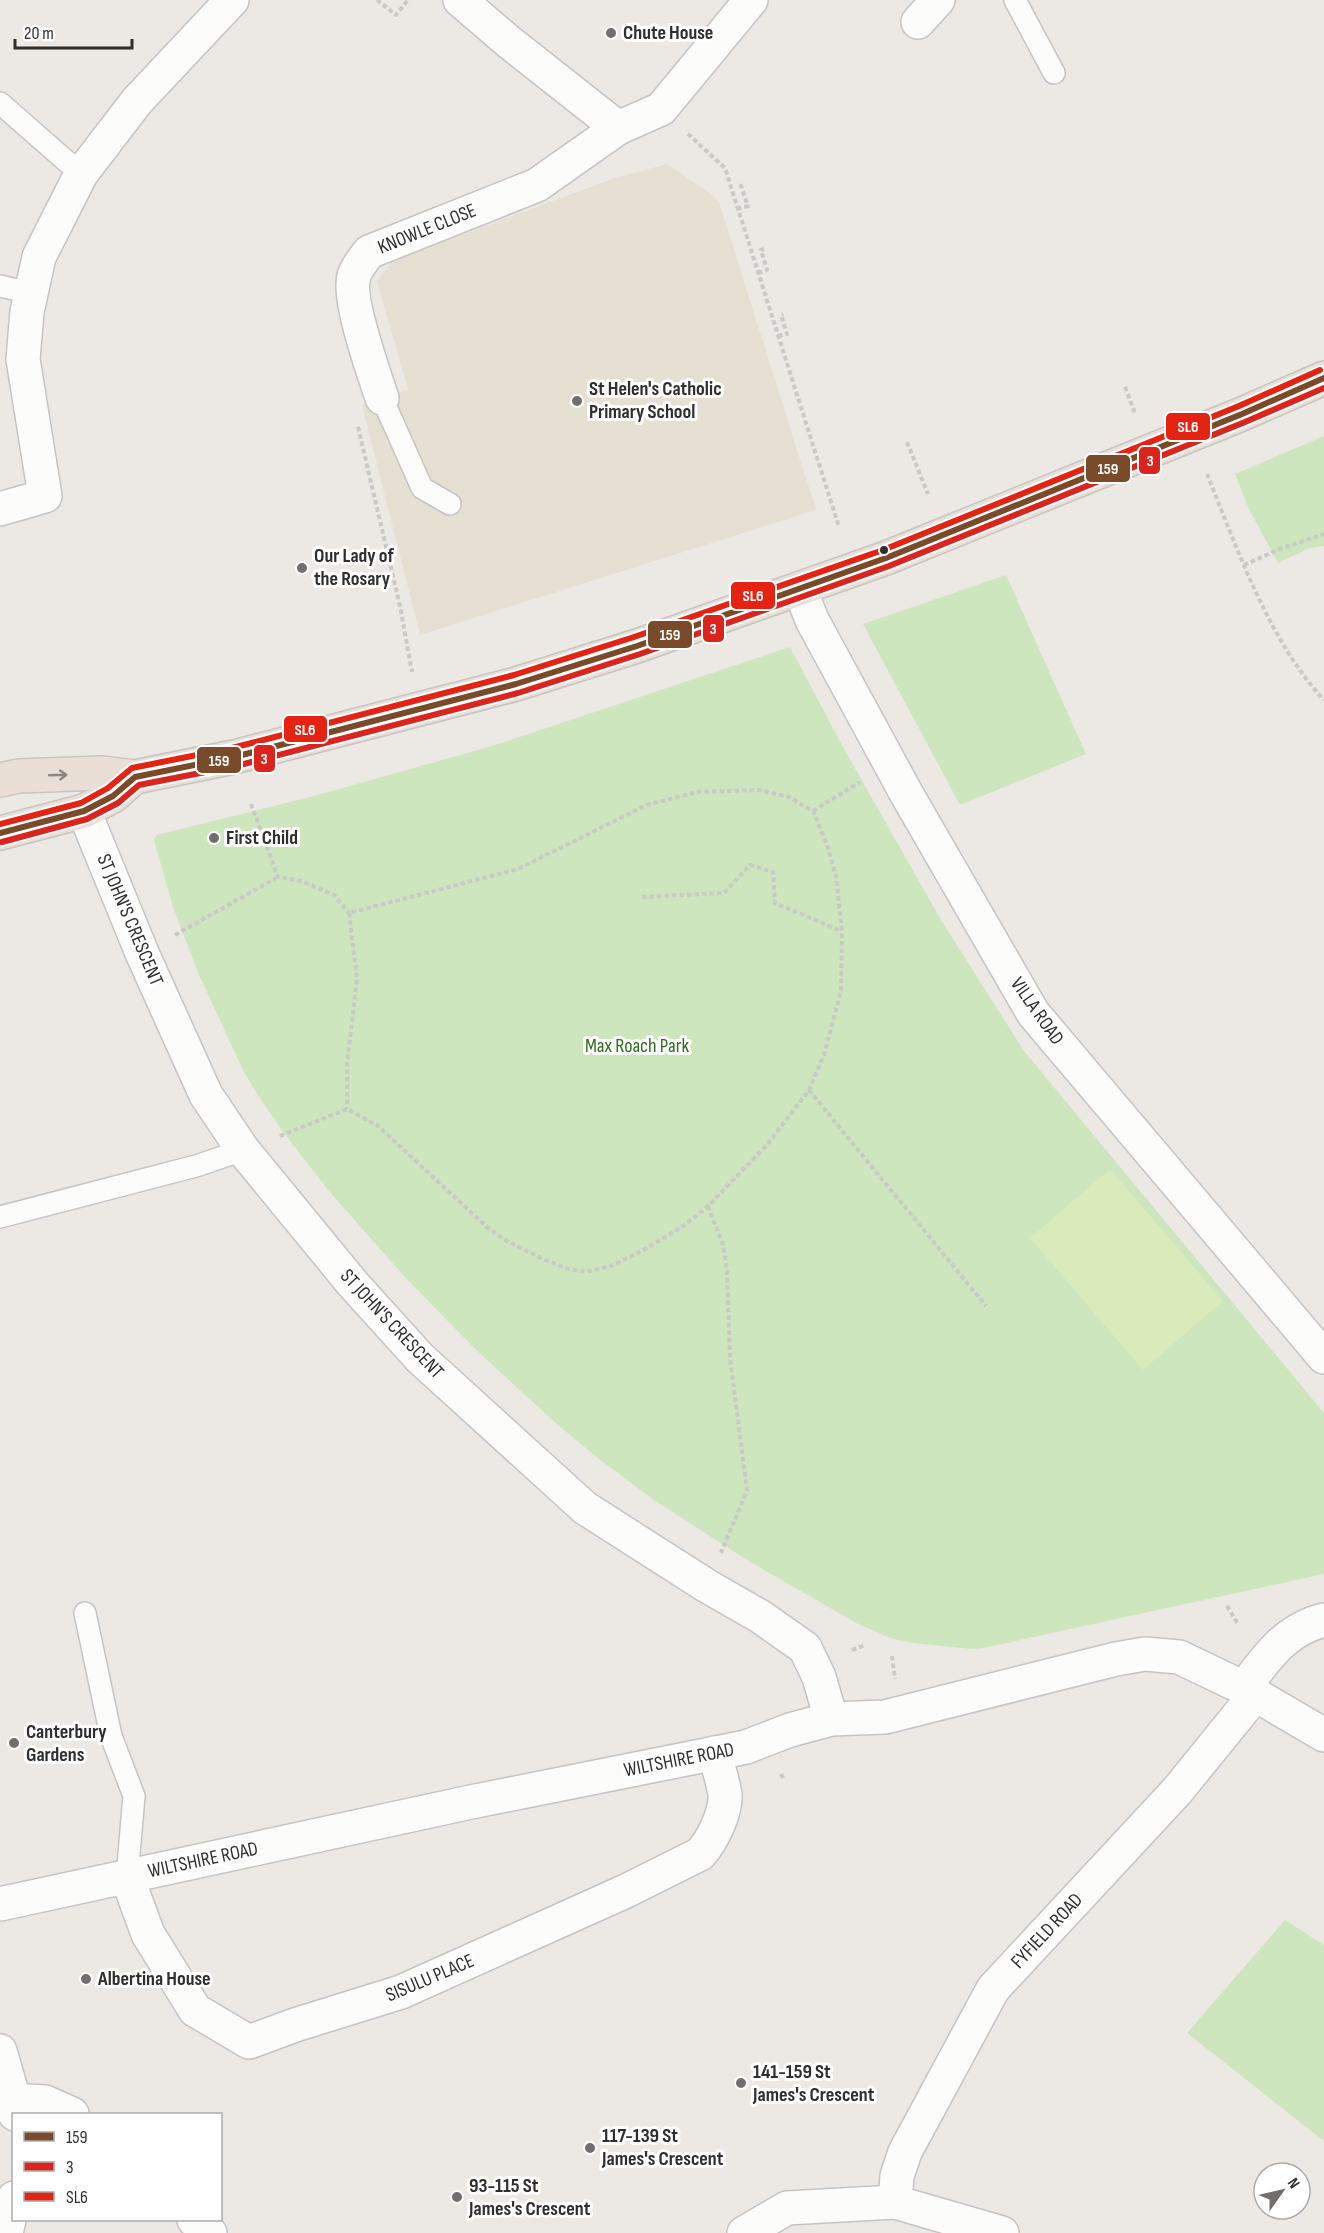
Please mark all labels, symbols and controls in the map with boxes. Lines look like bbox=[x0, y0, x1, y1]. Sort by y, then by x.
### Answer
scale bar bbox=[15, 12, 132, 50]
place label: Chute House bbox=[623, 21, 713, 45]
text: 20 m bbox=[24, 23, 54, 44]
marker: Chute House bbox=[604, 26, 618, 40]
street label: KNOWLE CLOSE bbox=[374, 198, 480, 260]
place label: St Helen's Catholic Primary School bbox=[589, 377, 722, 424]
marker: St Helen's Catholic Primary School bbox=[570, 394, 584, 408]
line badge: SL6 bbox=[1165, 412, 1211, 441]
text: SL6 bbox=[1178, 418, 1198, 437]
line badge: 3 bbox=[1138, 446, 1161, 475]
text: 3 bbox=[1146, 452, 1154, 471]
line badge: 159 bbox=[1085, 454, 1131, 483]
text: 159 bbox=[1098, 460, 1118, 479]
place label: Our Lady of the Rosary bbox=[314, 544, 394, 591]
unlabelled marker bbox=[878, 544, 890, 556]
marker: Our Lady of the Rosary bbox=[295, 561, 309, 575]
line badge: SL6 bbox=[730, 581, 776, 610]
text: SL6 bbox=[743, 587, 763, 606]
line badge: 3 bbox=[702, 614, 725, 643]
line badge: 159 bbox=[647, 620, 693, 649]
text: 3 bbox=[709, 620, 717, 639]
text: 159 bbox=[660, 626, 680, 645]
line badge: SL6 bbox=[283, 715, 328, 743]
text: SL6 bbox=[295, 721, 315, 740]
line badge: 3 bbox=[253, 744, 276, 773]
line badge: 159 bbox=[196, 746, 242, 774]
text: 3 bbox=[260, 750, 268, 769]
text: 159 bbox=[209, 752, 229, 771]
one-way arrow bbox=[47, 769, 67, 780]
place label: First Child bbox=[226, 826, 298, 850]
marker: First Child bbox=[207, 831, 221, 845]
street label: ST JOHN'S CRESCENT bbox=[91, 850, 169, 990]
street label: VILLA ROAD bbox=[1005, 973, 1069, 1049]
park label: Max Roach Park bbox=[585, 1034, 689, 1058]
street label: ST JOHN'S CRESCENT bbox=[335, 1264, 449, 1384]
place label: Canterbury Gardens bbox=[26, 1720, 107, 1767]
marker: Canterbury Gardens bbox=[7, 1736, 21, 1750]
street label: WILTSHIRE ROAD bbox=[622, 1738, 736, 1782]
street label: WILTSHIRE ROAD bbox=[146, 1837, 260, 1883]
street label: FYFIELD ROAD bbox=[1006, 1888, 1088, 1974]
street label: SISULU PLACE bbox=[382, 1949, 478, 2007]
place label: Albertina House bbox=[97, 1967, 211, 1991]
marker: Albertina House bbox=[79, 1972, 93, 1986]
place label: 141-159 St James's Crescent bbox=[752, 2060, 875, 2107]
marker: 141-159 St James's Crescent bbox=[734, 2076, 748, 2090]
legend bbox=[12, 2113, 222, 2221]
place label: 117-139 St James's Crescent bbox=[601, 2124, 724, 2171]
text: 159 bbox=[66, 2127, 88, 2148]
marker: 117-139 St James's Crescent bbox=[583, 2141, 597, 2155]
text: 3 bbox=[66, 2157, 74, 2178]
north arrow bbox=[1252, 2161, 1312, 2221]
place label: 93-115 St James's Crescent bbox=[468, 2174, 591, 2221]
text: N bbox=[1283, 2175, 1303, 2192]
text: SL6 bbox=[66, 2187, 88, 2208]
marker: 93-115 St James's Crescent bbox=[450, 2190, 464, 2204]

